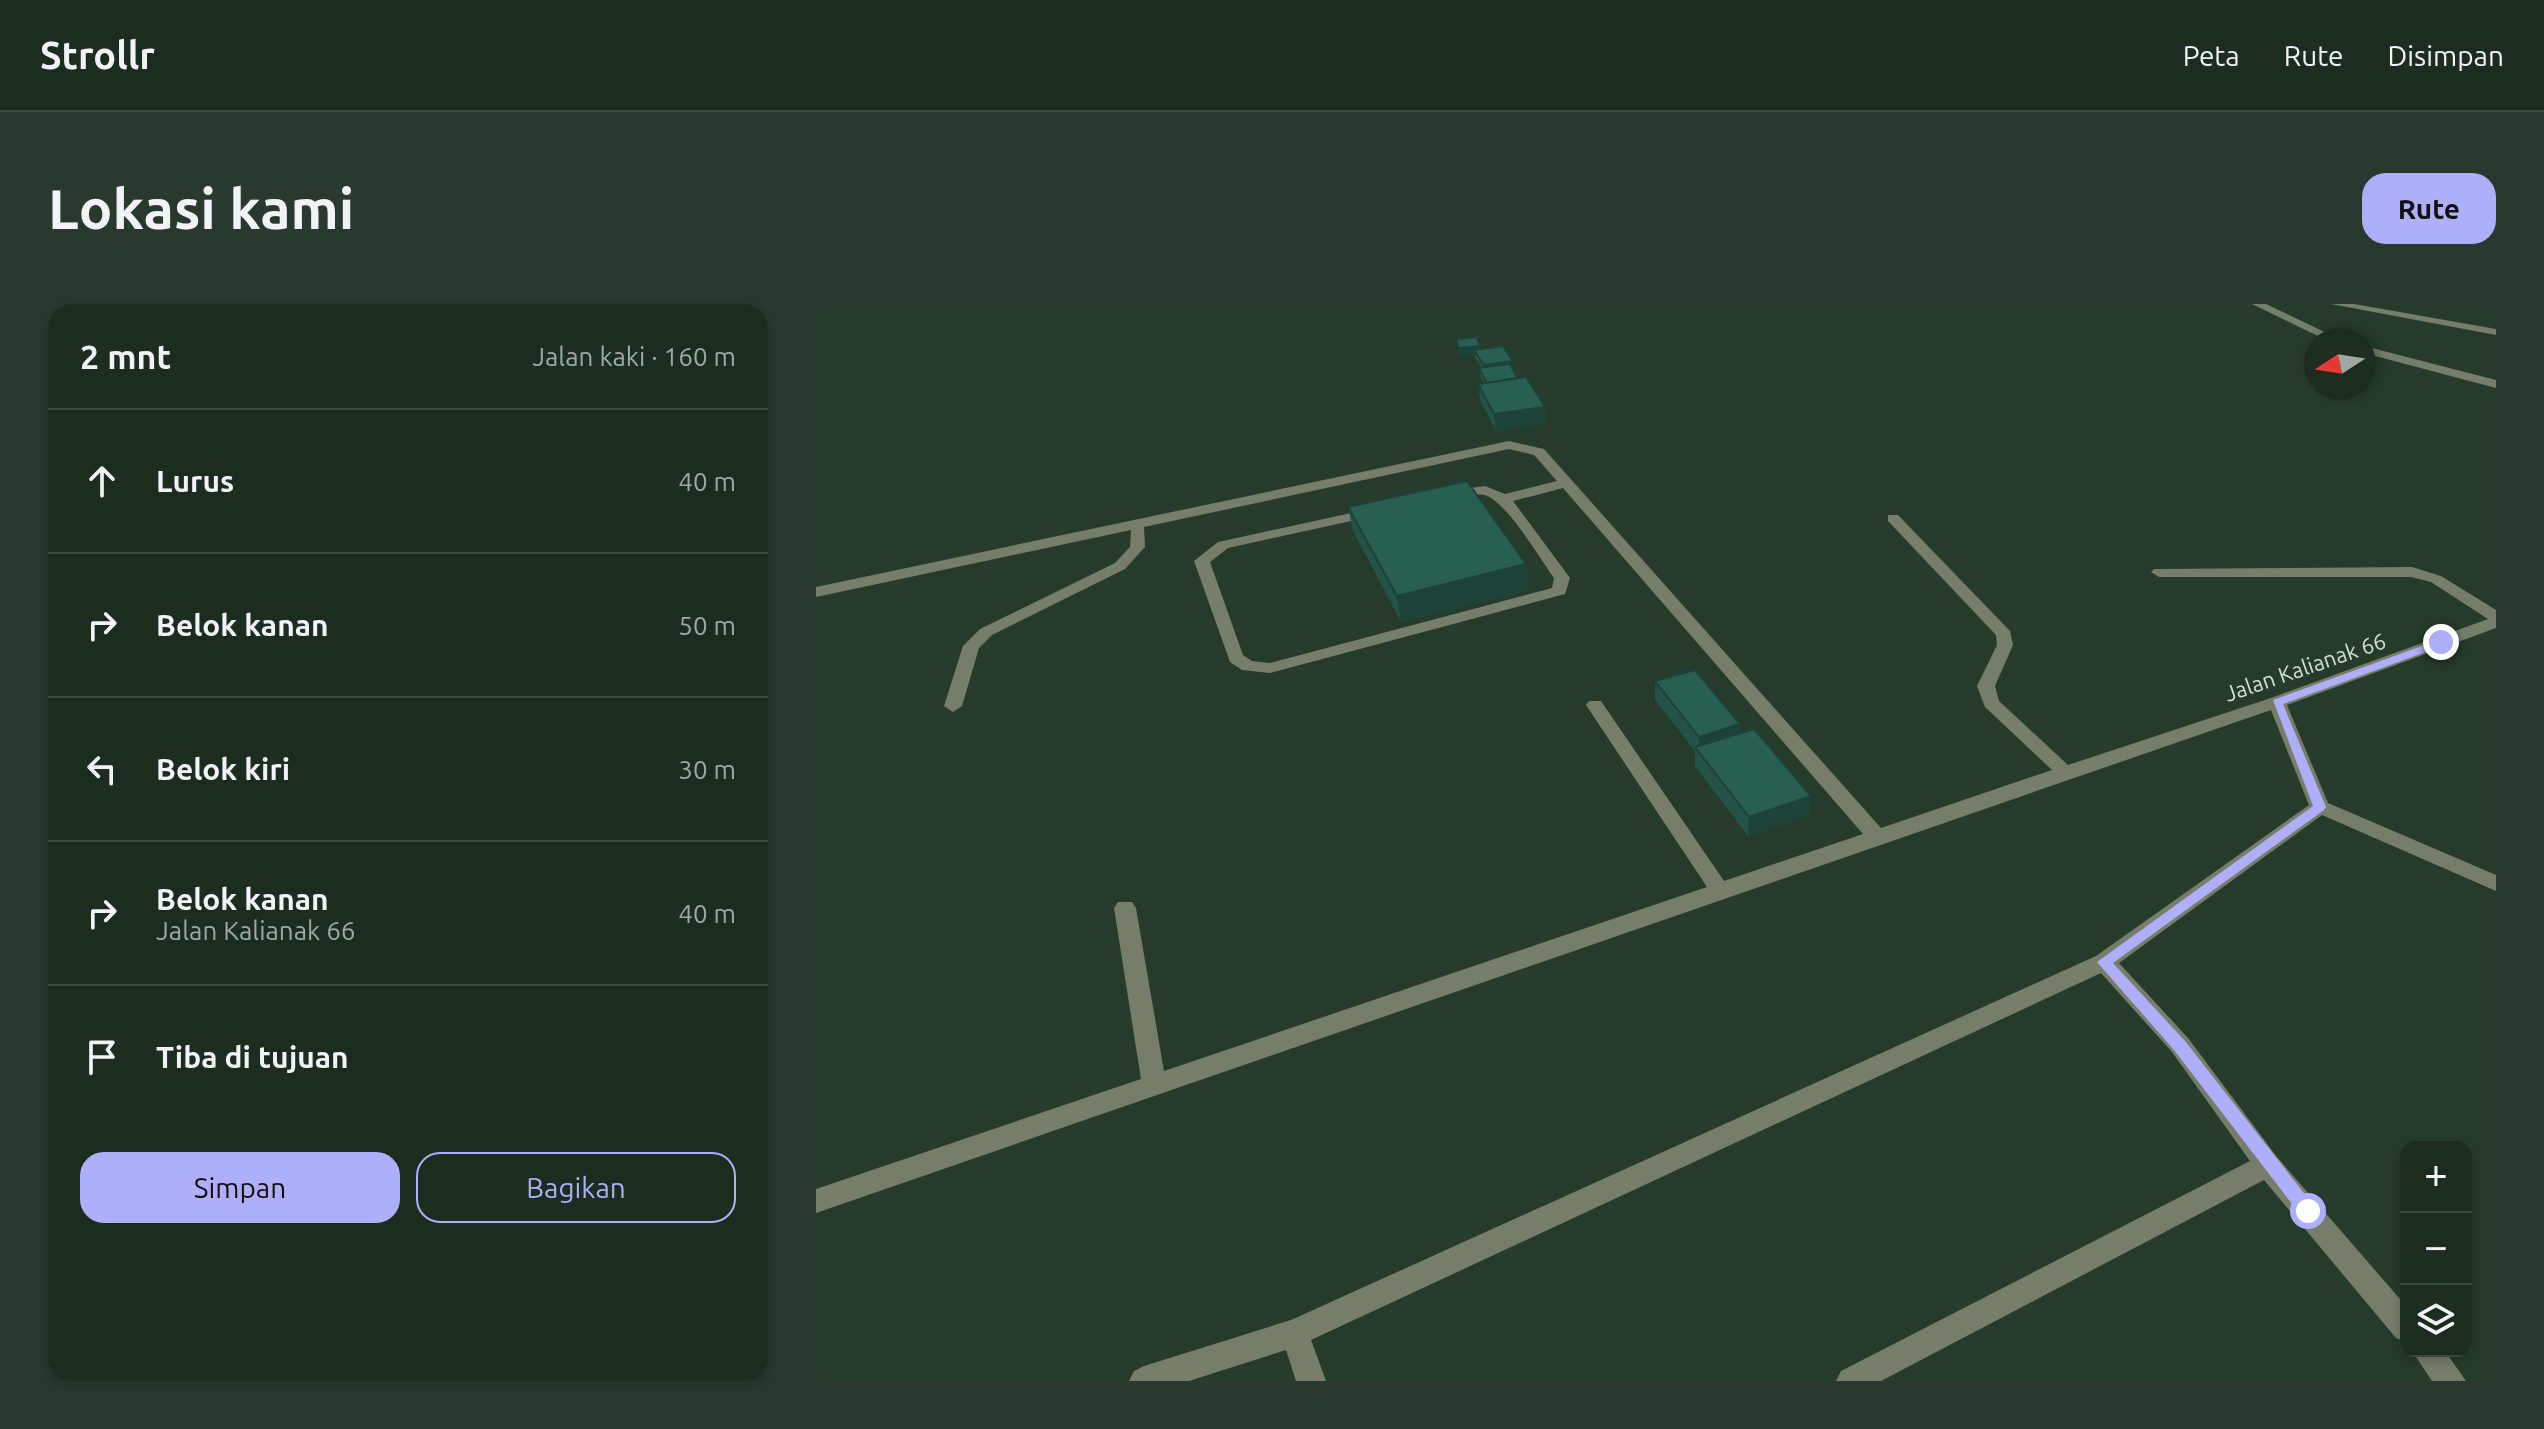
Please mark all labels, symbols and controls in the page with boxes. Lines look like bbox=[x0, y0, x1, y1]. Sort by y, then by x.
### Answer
text: Strollr bbox=[40, 34, 155, 76]
text: Peta bbox=[2183, 40, 2240, 71]
text: Rute bbox=[2284, 40, 2344, 71]
text: Disimpan bbox=[2388, 40, 2504, 71]
button: Rute bbox=[2362, 173, 2496, 244]
text: Lokasi kami bbox=[48, 177, 354, 240]
north arrow bbox=[2304, 328, 2376, 400]
text: 2 mnt bbox=[80, 337, 171, 375]
text: Jalan kaki · 160 m bbox=[532, 342, 736, 371]
icon: ahead bbox=[80, 459, 124, 503]
text: Lurus bbox=[156, 464, 234, 498]
text: 40 m bbox=[678, 467, 736, 496]
icon: right bbox=[80, 603, 124, 647]
text: Belok kanan bbox=[156, 608, 329, 642]
text: 50 m bbox=[678, 611, 736, 640]
route end bbox=[2423, 624, 2459, 660]
street label: Jalan Kalianak 66 bbox=[2221, 627, 2389, 706]
icon: left bbox=[80, 747, 124, 791]
text: Belok kiri bbox=[156, 752, 290, 786]
text: 30 m bbox=[678, 755, 736, 784]
text: Belok kanan bbox=[156, 882, 329, 916]
icon: right bbox=[80, 891, 124, 935]
text: 40 m bbox=[678, 899, 736, 928]
text: Jalan Kalianak 66 bbox=[156, 916, 355, 945]
icon: arrive bbox=[80, 1035, 124, 1079]
text: Tiba di tujuan bbox=[156, 1040, 349, 1074]
map controls bbox=[2400, 1141, 2472, 1357]
button: + bbox=[2400, 1141, 2472, 1213]
button: Simpan bbox=[80, 1152, 400, 1223]
button: Bagikan bbox=[416, 1152, 736, 1223]
route start bbox=[2290, 1193, 2326, 1229]
button: − bbox=[2400, 1213, 2472, 1285]
button: layers bbox=[2400, 1285, 2472, 1357]

